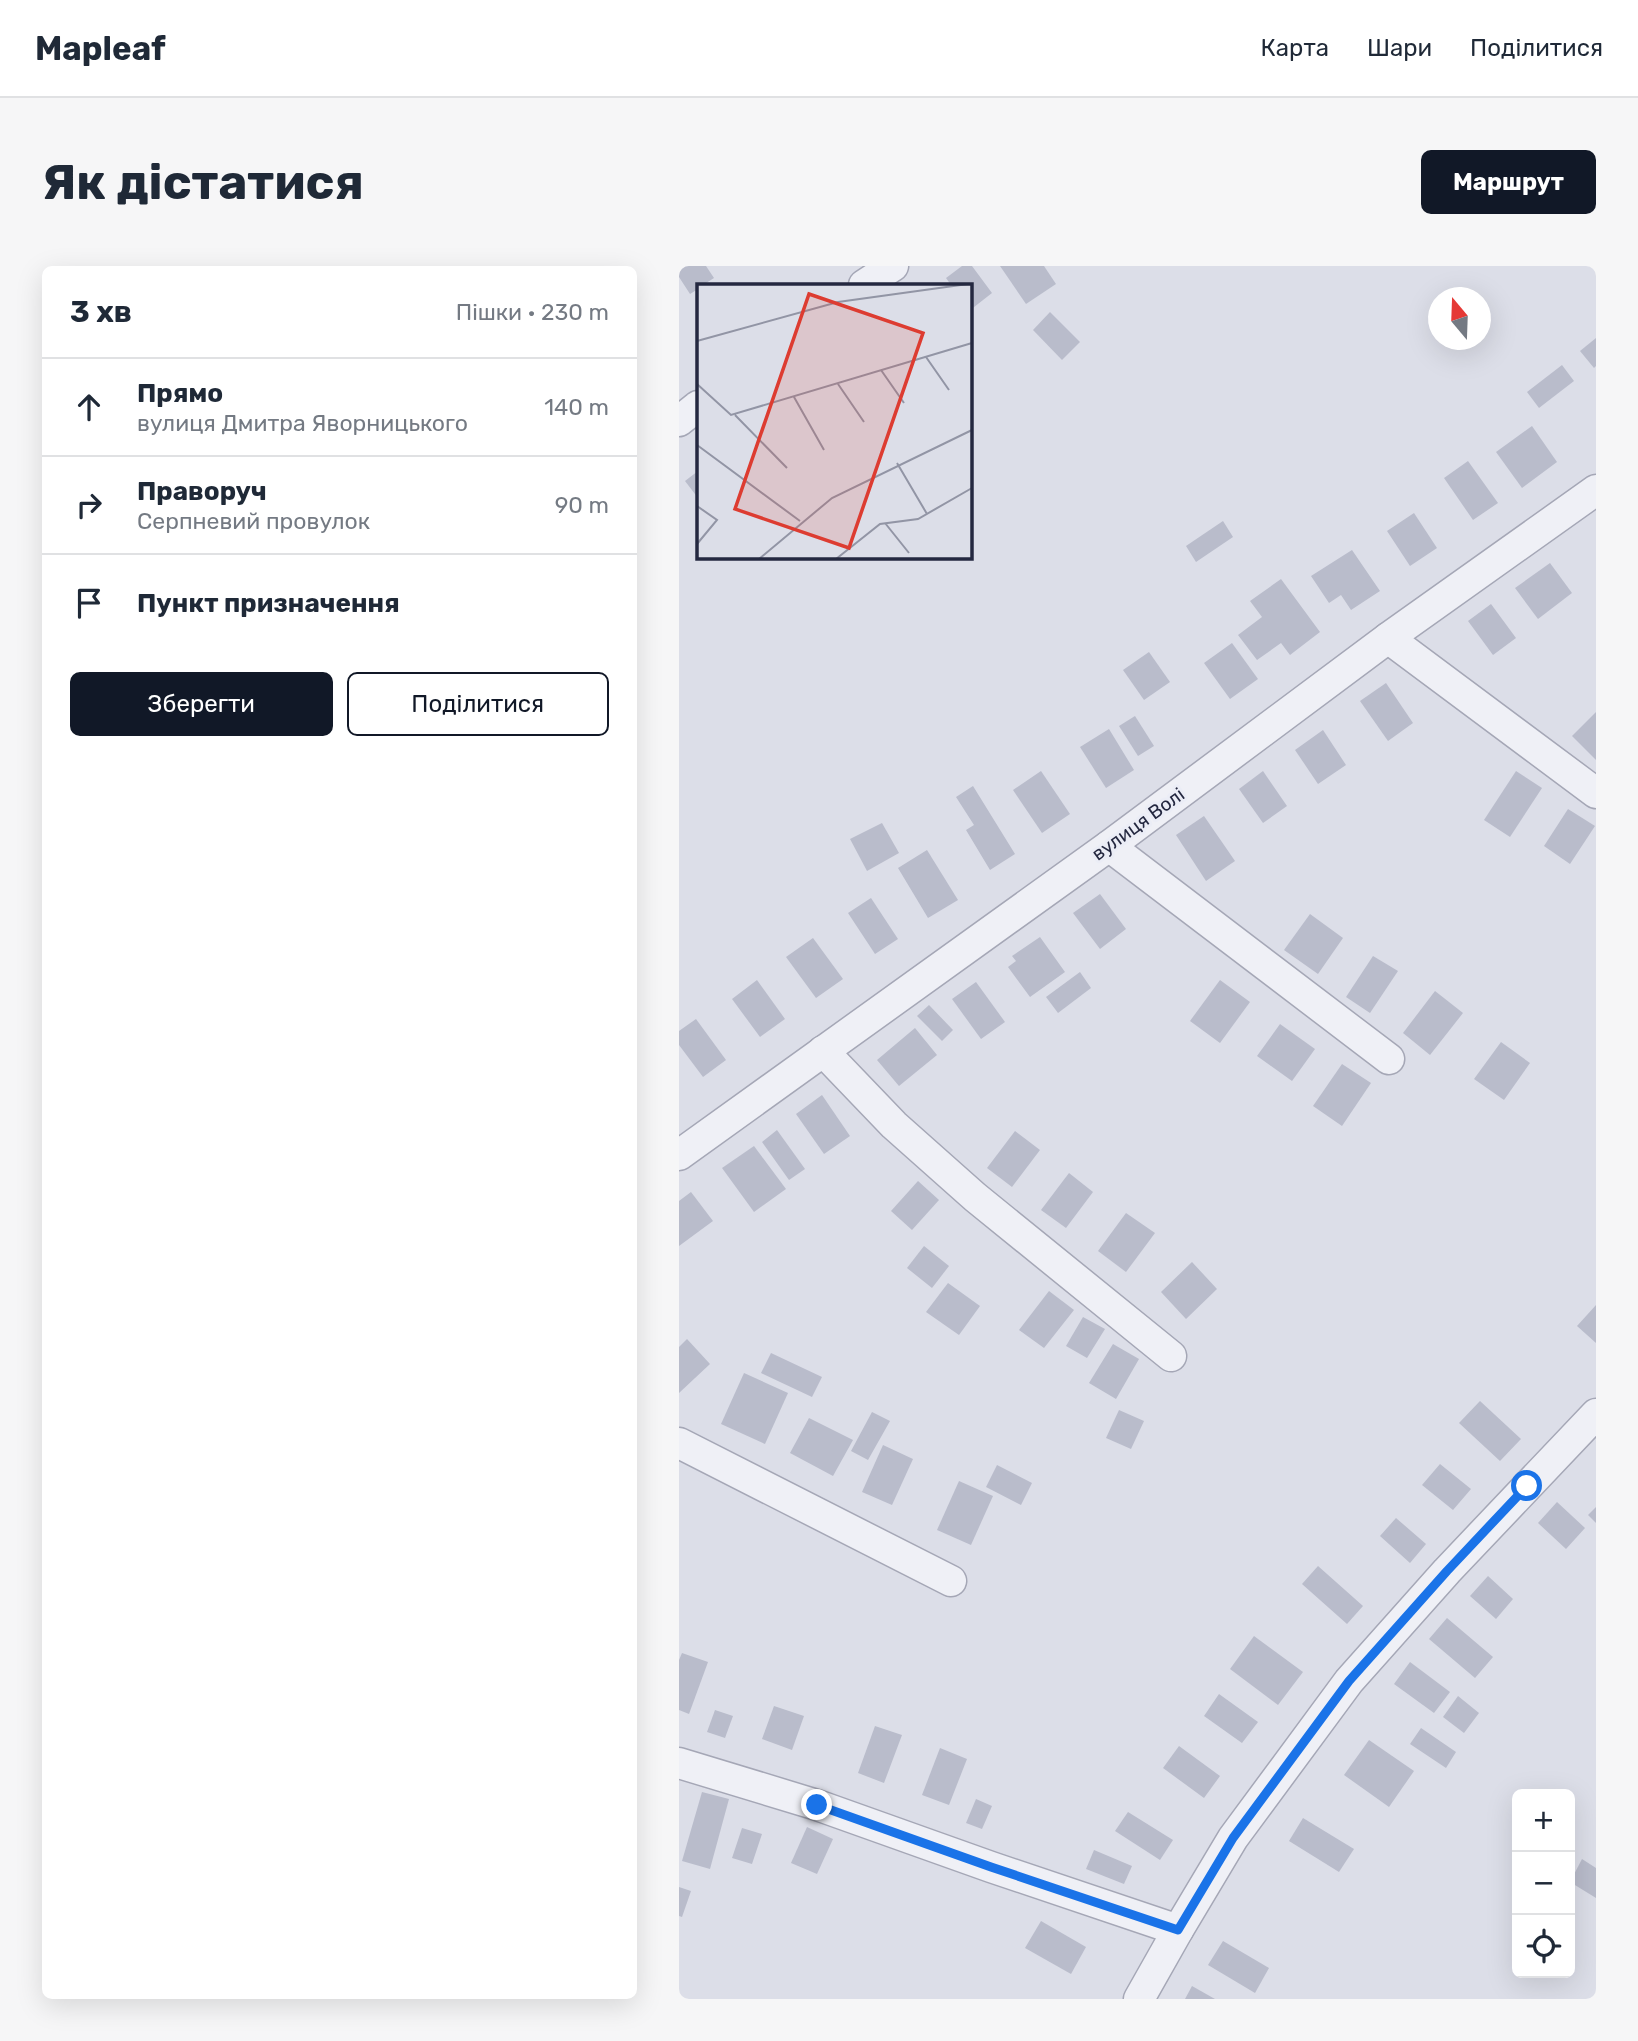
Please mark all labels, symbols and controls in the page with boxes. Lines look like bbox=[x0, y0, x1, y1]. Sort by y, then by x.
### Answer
text: Mapleaf bbox=[35, 29, 166, 68]
text: Карта bbox=[1260, 34, 1329, 62]
text: Шари bbox=[1367, 34, 1432, 62]
text: Поділитися bbox=[1470, 34, 1603, 62]
button: Маршрут bbox=[1421, 150, 1596, 214]
text: Як дістатися bbox=[42, 153, 364, 211]
inset map bbox=[697, 284, 971, 558]
north arrow bbox=[1428, 287, 1491, 350]
text: 3 хв bbox=[70, 294, 132, 330]
text: Пішки · 230 m bbox=[456, 298, 609, 326]
text: Прямо bbox=[137, 378, 223, 409]
icon: ahead bbox=[70, 388, 108, 426]
text: 140 m bbox=[544, 393, 609, 421]
text: вулиця Дмитра Яворницького bbox=[137, 409, 468, 437]
text: Праворуч bbox=[137, 476, 267, 507]
icon: right bbox=[70, 486, 108, 524]
text: 90 m bbox=[555, 491, 609, 519]
text: Серпневий провулок bbox=[137, 507, 370, 535]
icon: arrive bbox=[70, 584, 108, 622]
text: Пункт призначення bbox=[137, 588, 400, 619]
button: Зберегти bbox=[70, 672, 333, 736]
button: Поділитися bbox=[347, 672, 609, 736]
street label: вулиця Волі bbox=[1087, 783, 1189, 865]
route start bbox=[1511, 1470, 1542, 1501]
route end bbox=[801, 1789, 832, 1820]
map controls bbox=[1512, 1789, 1575, 1978]
button: + bbox=[1512, 1789, 1575, 1852]
button: − bbox=[1512, 1852, 1575, 1915]
button: locate bbox=[1512, 1915, 1575, 1978]

